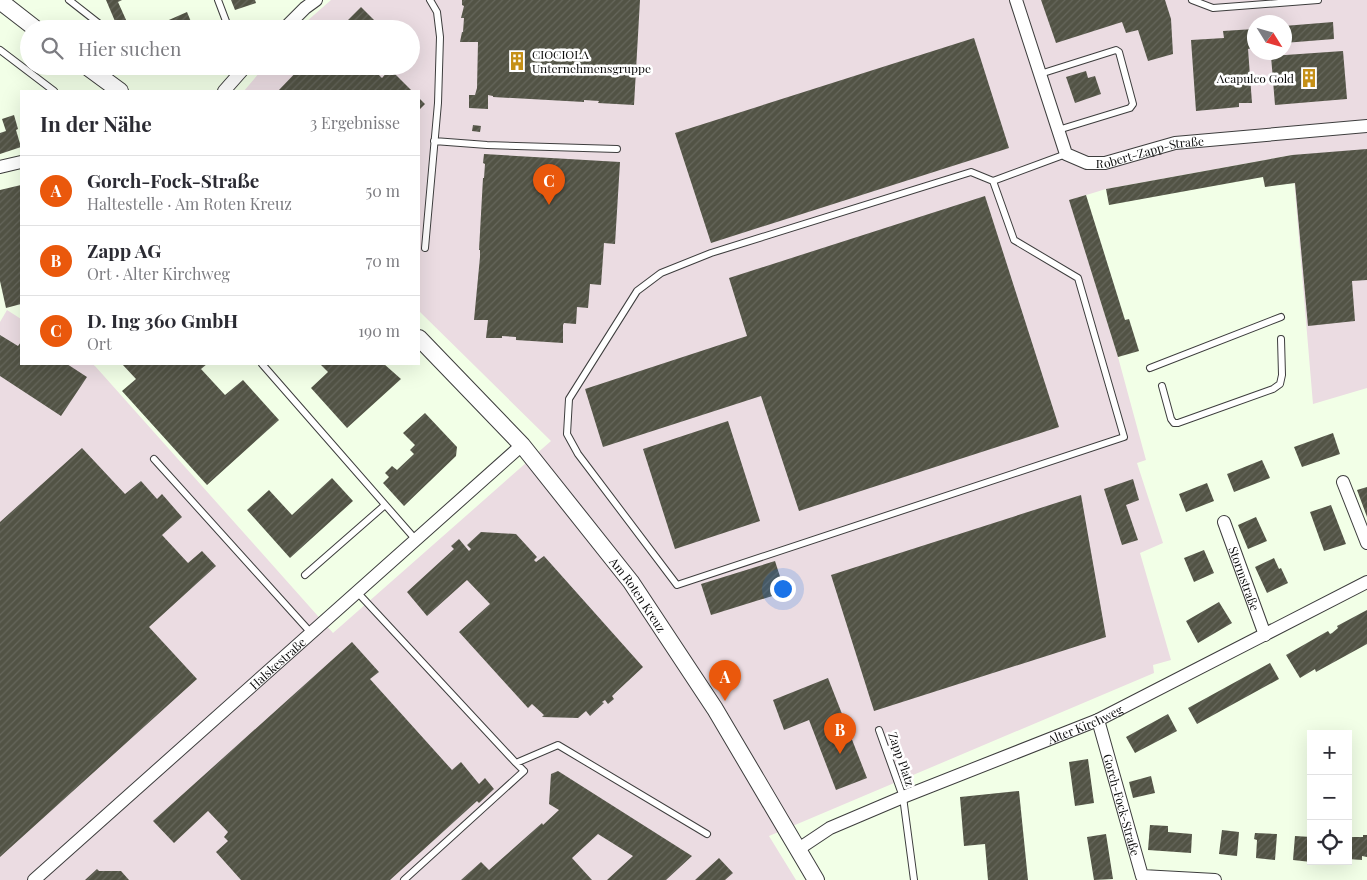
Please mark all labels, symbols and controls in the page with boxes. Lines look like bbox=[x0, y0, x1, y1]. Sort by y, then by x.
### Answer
north arrow bbox=[1247, 15, 1292, 60]
search box bbox=[20, 20, 420, 75]
icon: search bbox=[38, 34, 66, 62]
text: Hier suchen bbox=[78, 35, 181, 61]
place label: CIOCIOLA Unternehmensgruppe bbox=[532, 46, 651, 76]
building icon: CIOCIOLA Unternehmensgruppe bbox=[506, 50, 528, 72]
building icon: Acapulco Gold bbox=[1298, 67, 1320, 89]
place label: Acapulco Gold bbox=[1216, 70, 1294, 86]
text: In der Nähe bbox=[40, 109, 152, 137]
text: 3 Ergebnisse bbox=[310, 112, 400, 133]
street label: Robert-Zapp-Straße bbox=[1096, 132, 1205, 171]
pin: C bbox=[533, 164, 565, 205]
text: Gorch-Fock-Straße bbox=[87, 167, 259, 193]
text: A bbox=[51, 180, 61, 201]
text: 50 m bbox=[366, 180, 400, 201]
text: Haltestelle · Am Roten Kreuz bbox=[87, 193, 292, 214]
text: Zapp AG bbox=[87, 237, 161, 263]
text: B bbox=[51, 250, 61, 271]
text: 70 m bbox=[366, 250, 400, 271]
text: Ort · Alter Kirchweg bbox=[87, 263, 230, 284]
text: D. Ing 360 GmbH bbox=[87, 307, 238, 333]
text: C bbox=[50, 320, 62, 341]
text: 190 m bbox=[358, 320, 400, 341]
text: Ort bbox=[87, 333, 112, 354]
street label: Stormstraße bbox=[1225, 544, 1263, 613]
street label: Am Roten Kreuz bbox=[606, 553, 670, 635]
your location bbox=[770, 576, 796, 602]
street label: Halskestraße bbox=[246, 634, 309, 692]
pin: A bbox=[709, 660, 741, 701]
street label: Alter Kirchweg bbox=[1044, 700, 1126, 748]
pin: B bbox=[824, 713, 856, 754]
street label: Zapp Platz bbox=[885, 730, 919, 788]
map controls bbox=[1307, 730, 1352, 865]
button: + bbox=[1307, 730, 1352, 775]
street label: Gorch-Fock-Straße bbox=[1100, 752, 1144, 857]
button: − bbox=[1307, 775, 1352, 820]
button: locate bbox=[1307, 820, 1352, 865]

